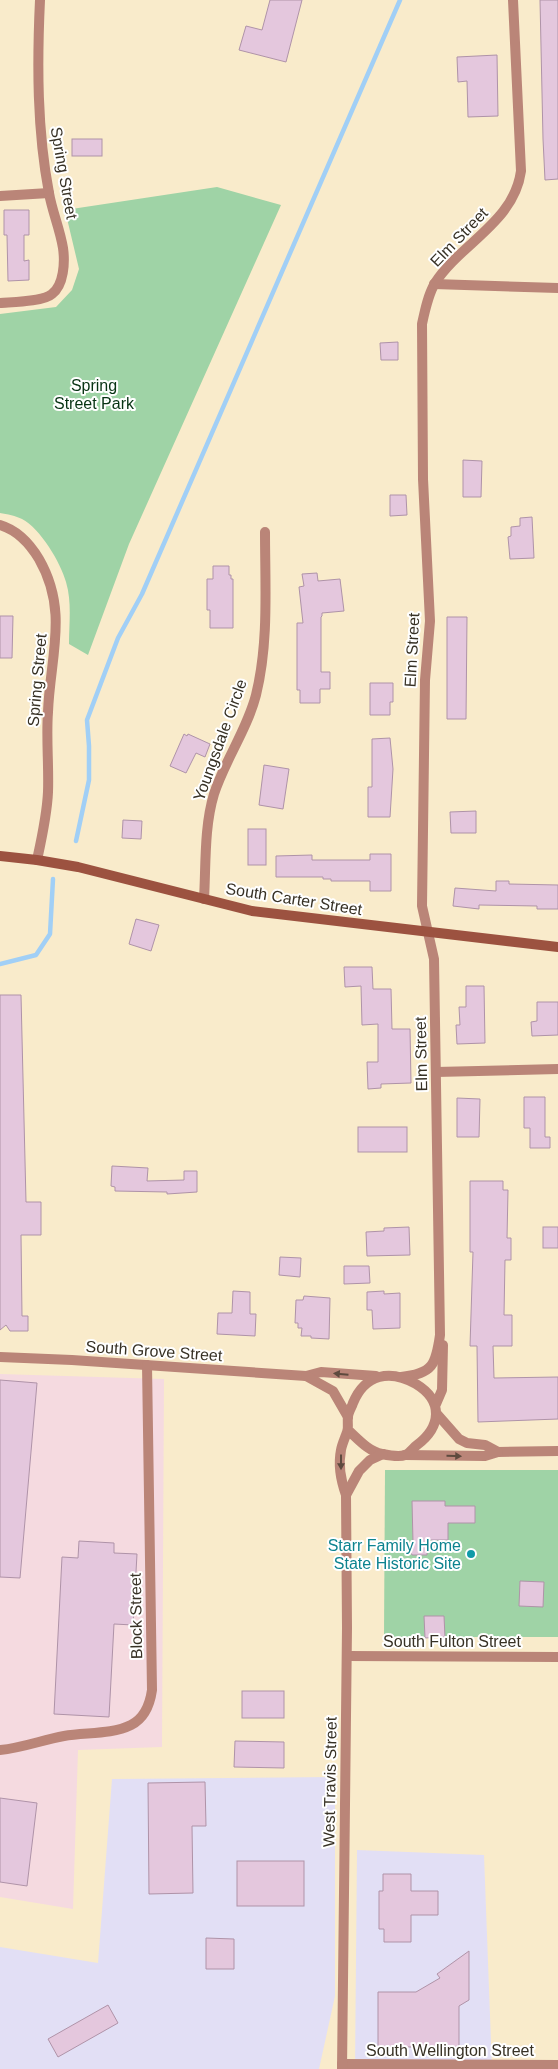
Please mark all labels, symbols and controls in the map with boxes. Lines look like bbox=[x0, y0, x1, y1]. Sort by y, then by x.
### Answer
street label: Spring Street bbox=[48, 126, 81, 221]
street label: Elm Street bbox=[427, 204, 491, 270]
park label: Spring Street Park bbox=[54, 377, 135, 412]
street label: Elm Street bbox=[402, 612, 422, 688]
street label: Spring Street bbox=[24, 632, 50, 727]
street label: Youngsdale Circle bbox=[190, 677, 250, 803]
street label: South Carter Street bbox=[225, 880, 364, 918]
street label: Elm Street bbox=[412, 1016, 430, 1091]
street label: South Grove Street bbox=[85, 1338, 223, 1364]
one-way arrow bbox=[332, 1369, 348, 1377]
one-way arrow bbox=[446, 1452, 462, 1460]
one-way arrow bbox=[337, 1454, 345, 1470]
place label: Starr Family Home State Historic Site bbox=[328, 1537, 461, 1572]
marker: Starr Family Home State Historic Site bbox=[465, 1548, 477, 1560]
street label: Block Street bbox=[127, 1572, 145, 1659]
street label: South Fulton Street bbox=[383, 1633, 521, 1650]
street label: West Travis Street bbox=[320, 1716, 340, 1847]
street label: South Wellington Street bbox=[366, 2042, 534, 2059]

